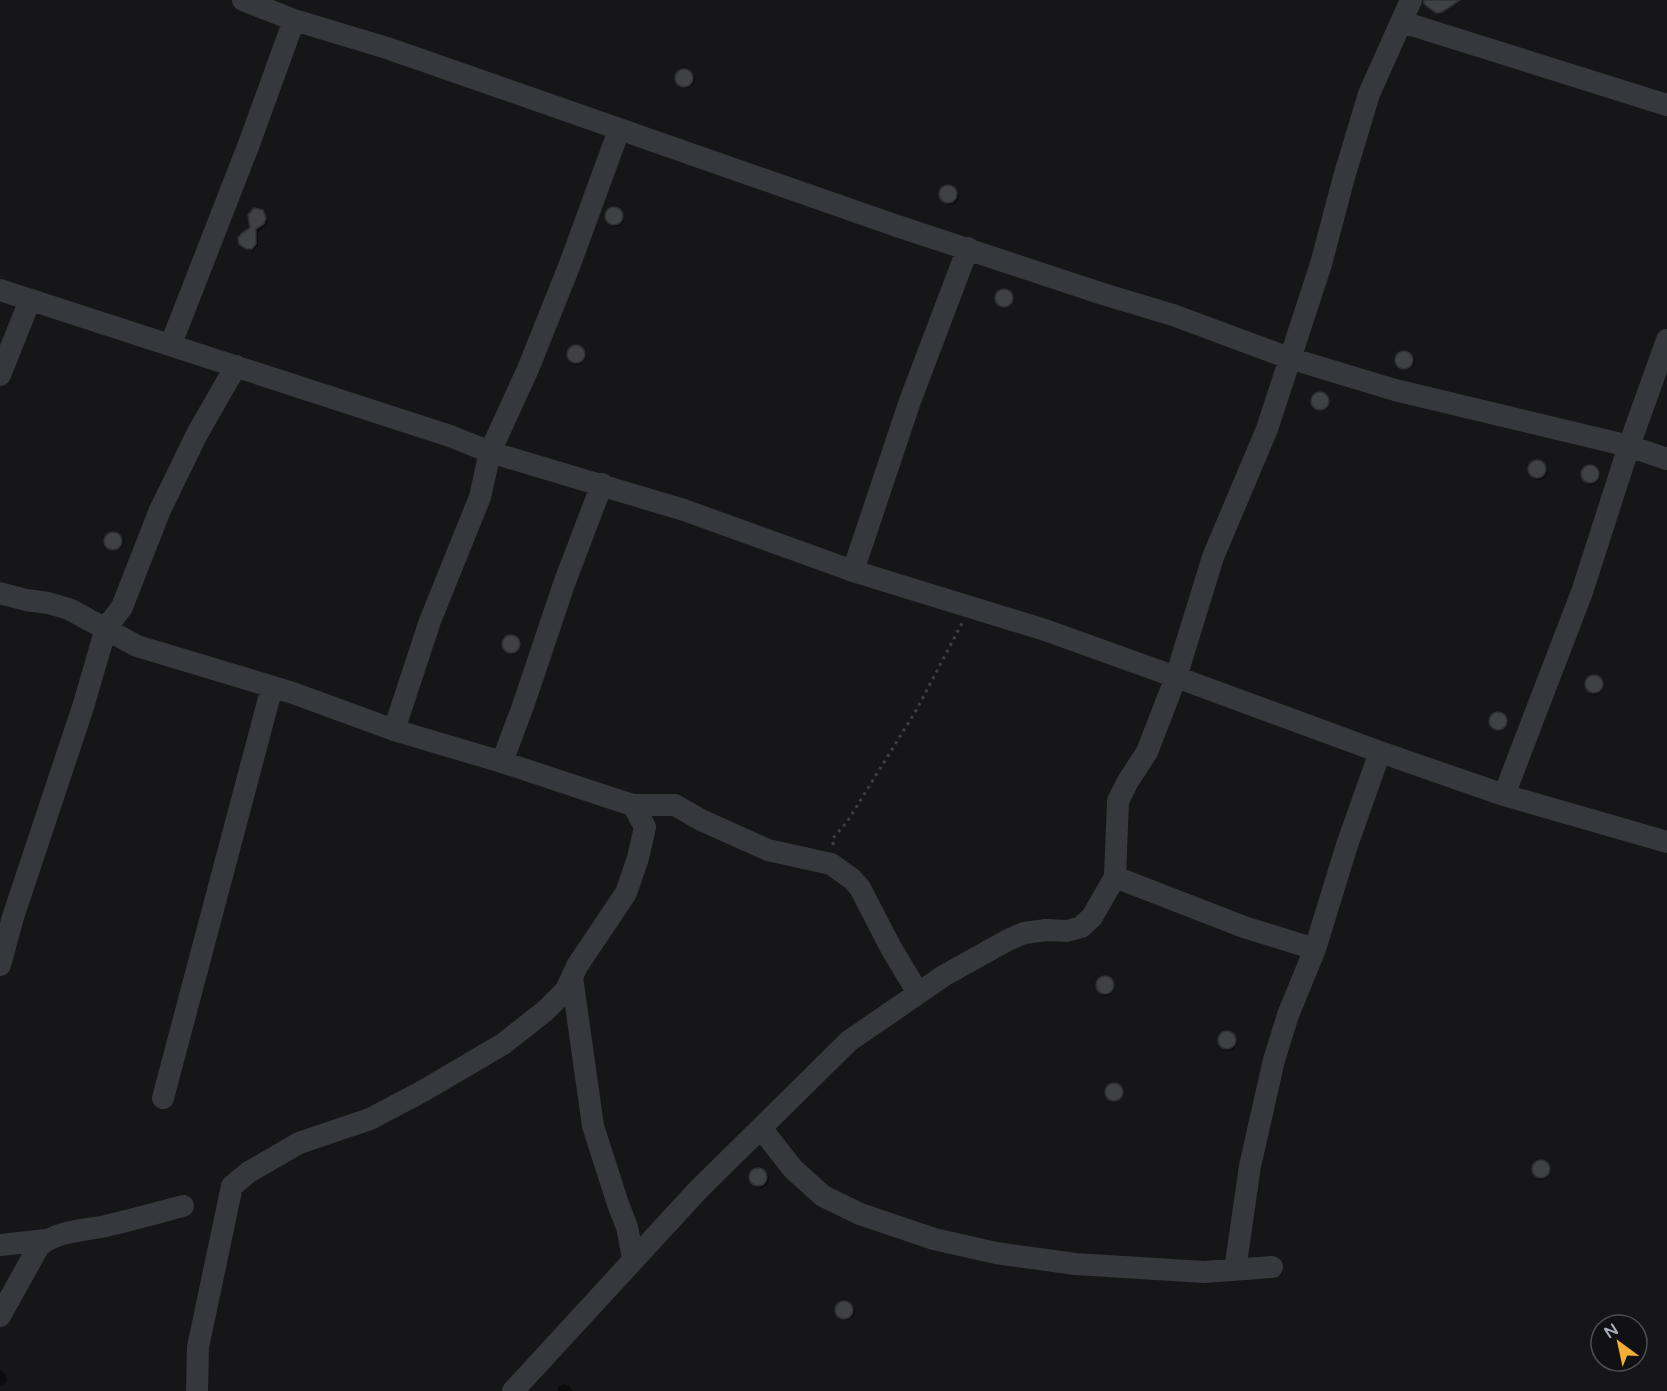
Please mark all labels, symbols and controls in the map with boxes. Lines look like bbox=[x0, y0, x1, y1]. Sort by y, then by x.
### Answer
north arrow bbox=[1589, 1313, 1649, 1373]
text: N bbox=[1601, 1319, 1622, 1343]

